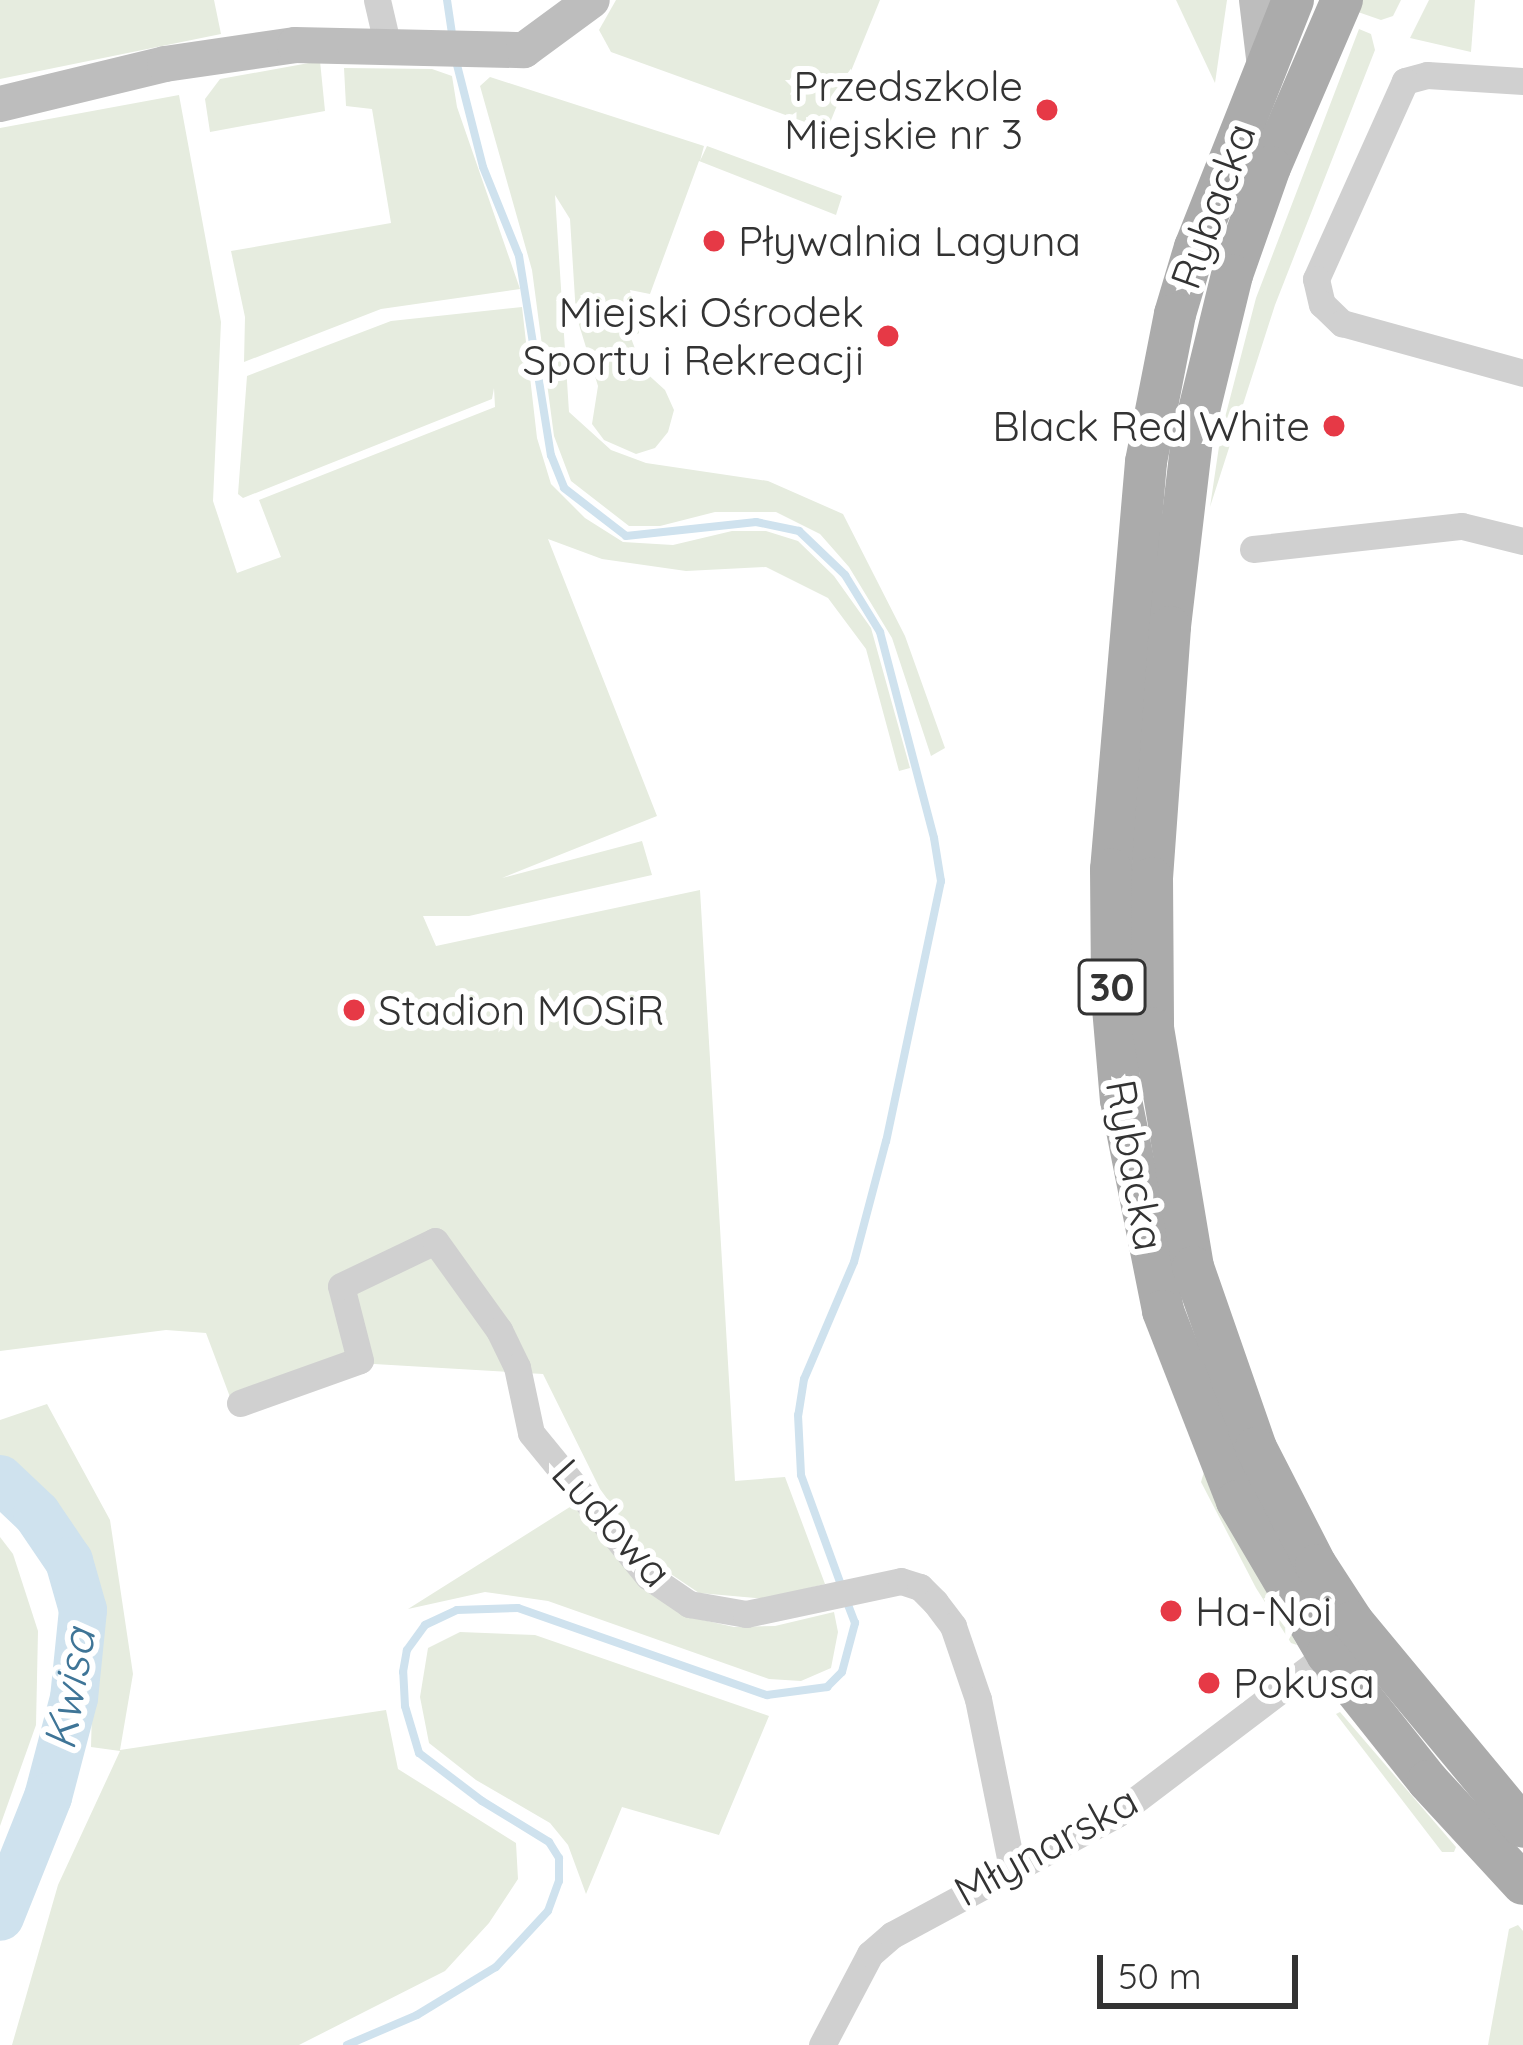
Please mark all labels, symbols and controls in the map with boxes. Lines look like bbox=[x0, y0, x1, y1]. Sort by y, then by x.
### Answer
place label: Przedszkole Miejskie nr 3 bbox=[784, 61, 1023, 160]
marker: Przedszkole Miejskie nr 3 bbox=[1034, 97, 1060, 123]
street label: Rybacka bbox=[1160, 116, 1266, 296]
place label: Pływalnia Laguna bbox=[738, 216, 1081, 266]
marker: Pływalnia Laguna bbox=[701, 228, 727, 254]
place label: Miejski Ośrodek Sportu i Rekreacji bbox=[523, 287, 864, 386]
marker: Miejski Ośrodek Sportu i Rekreacji bbox=[875, 323, 901, 349]
place label: Black Red White bbox=[992, 401, 1310, 451]
marker: Black Red White bbox=[1321, 413, 1347, 439]
road number: 30 bbox=[1076, 954, 1148, 1020]
place label: Stadion MOSiR bbox=[378, 985, 664, 1035]
marker: Stadion MOSiR bbox=[341, 997, 367, 1023]
street label: Rybacka bbox=[1095, 1076, 1175, 1254]
street label: Ludowa bbox=[542, 1449, 682, 1597]
place label: Ha-Noi bbox=[1195, 1586, 1332, 1636]
marker: Ha-Noi bbox=[1158, 1598, 1184, 1624]
water label: Kwisa bbox=[32, 1624, 106, 1754]
place label: Pokusa bbox=[1233, 1658, 1375, 1708]
marker: Pokusa bbox=[1196, 1670, 1222, 1696]
street label: Młynarska bbox=[946, 1775, 1146, 1917]
scale bar bbox=[1103, 1931, 1304, 2005]
text: 50 m bbox=[1118, 1953, 1202, 1998]

